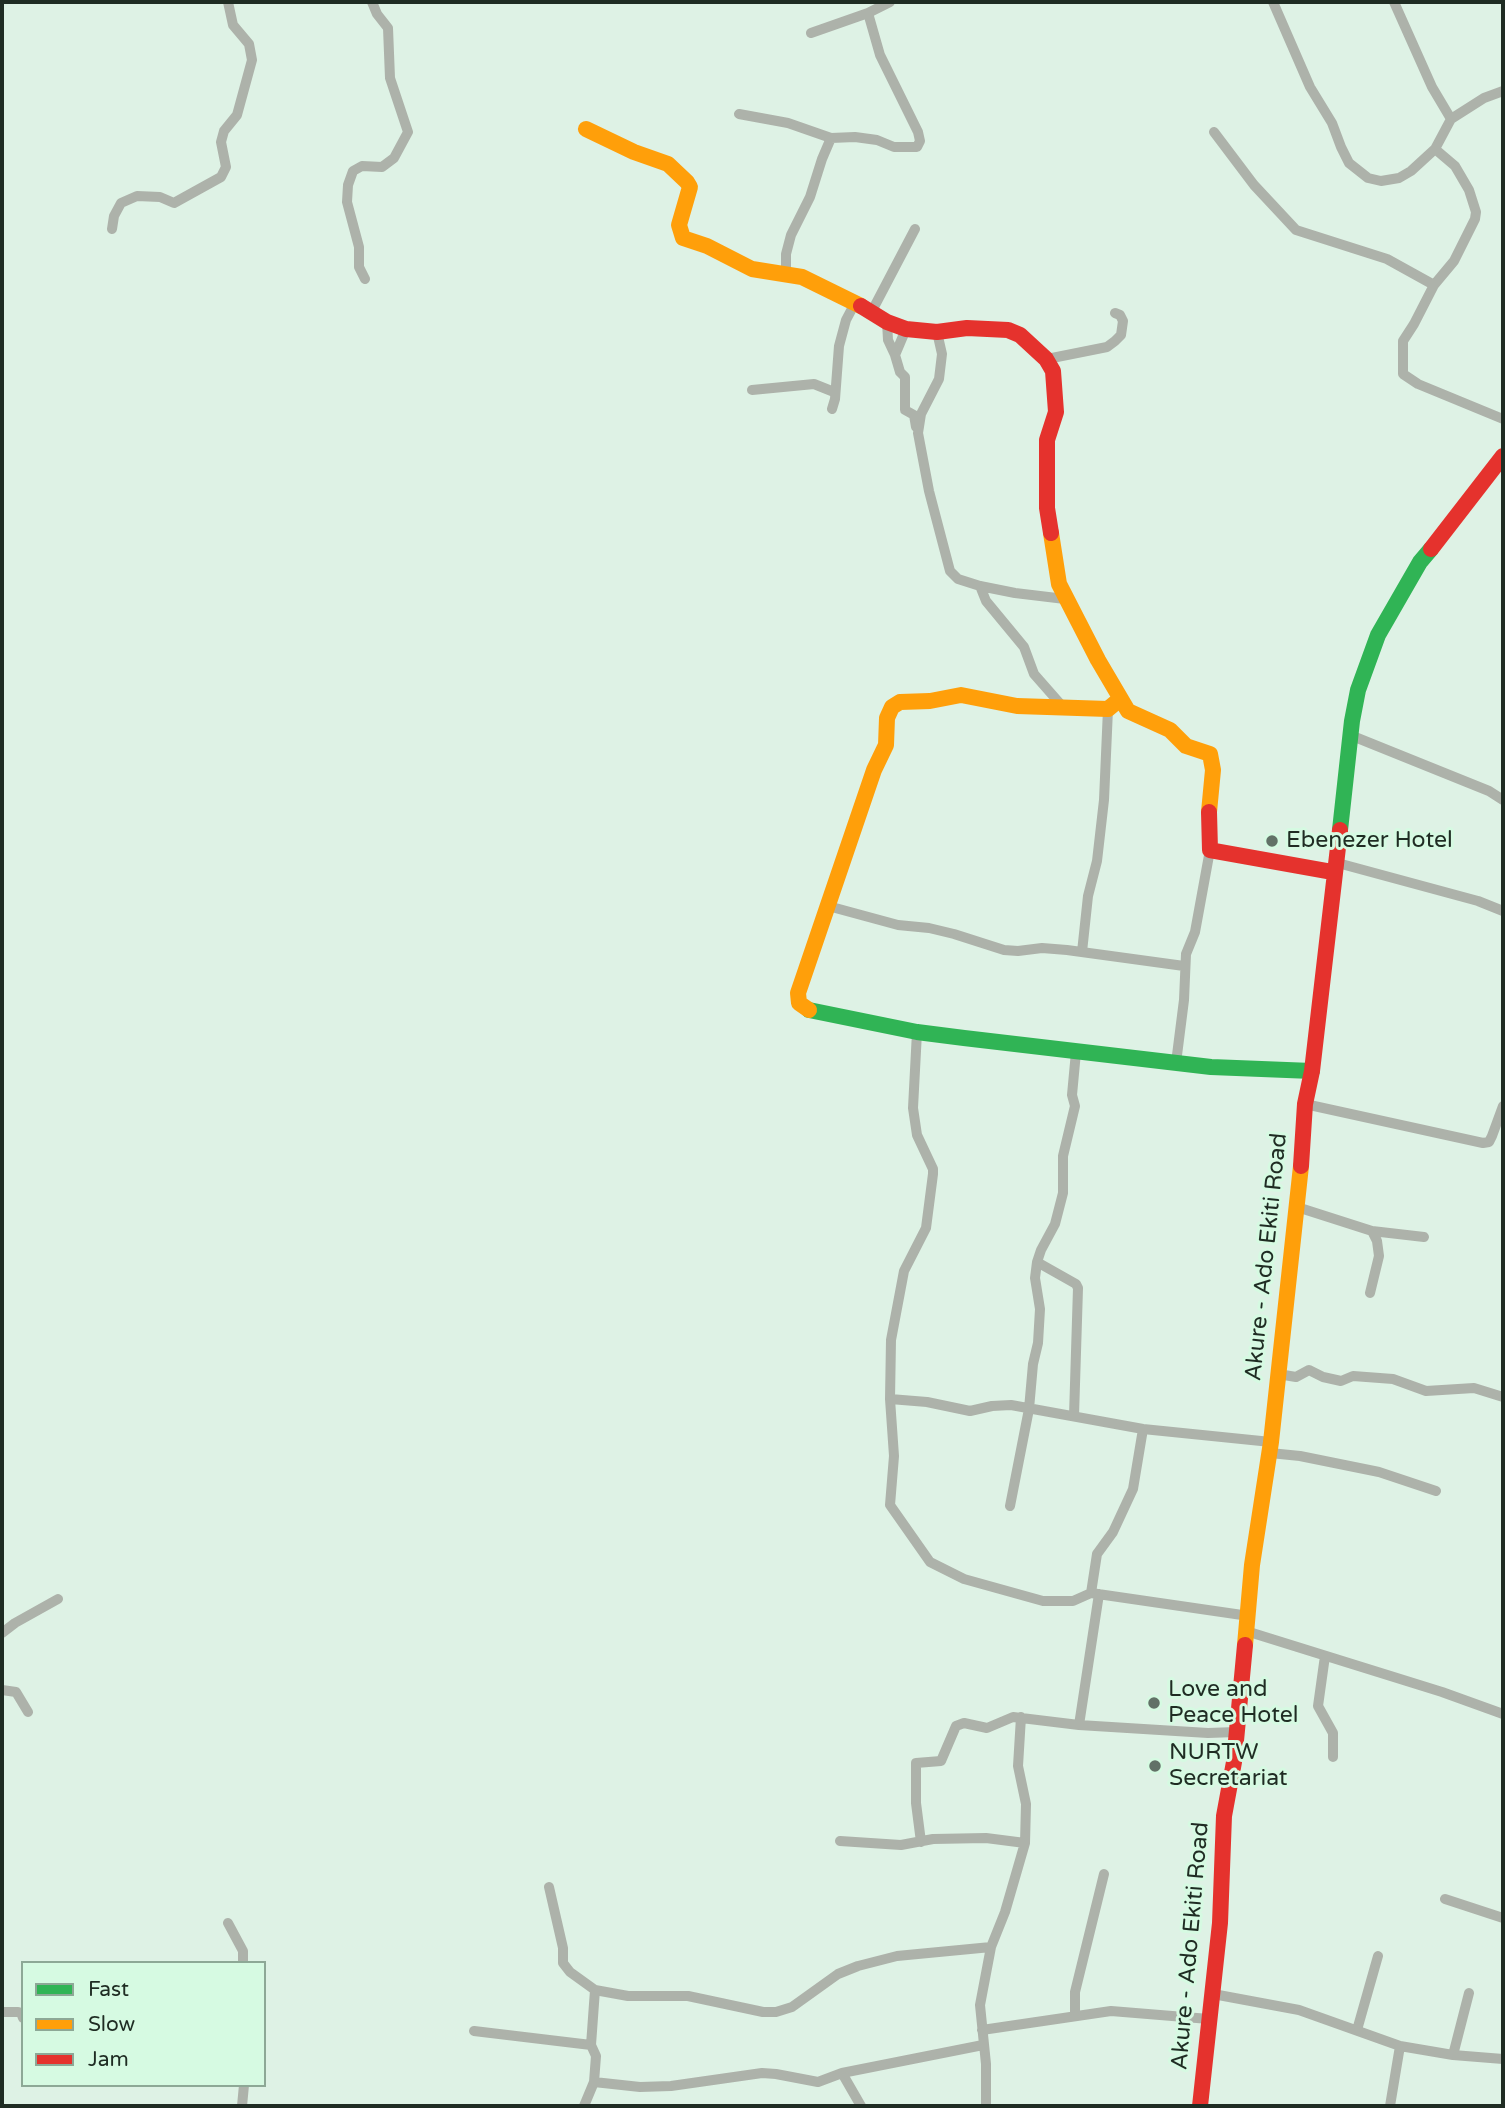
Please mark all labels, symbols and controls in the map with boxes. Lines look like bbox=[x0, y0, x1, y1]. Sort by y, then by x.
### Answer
place label: Ebenezer Hotel bbox=[1286, 827, 1453, 855]
marker: Ebenezer Hotel bbox=[1264, 833, 1280, 849]
street label: Akure - Ado Ekiti Road bbox=[1240, 1132, 1294, 1382]
place label: Love and Peace Hotel bbox=[1168, 1676, 1299, 1730]
marker: Love and Peace Hotel bbox=[1146, 1695, 1162, 1711]
place label: NURTW Secretariat bbox=[1169, 1739, 1288, 1793]
marker: NURTW Secretariat bbox=[1147, 1758, 1163, 1774]
street label: Akure - Ado Ekiti Road bbox=[1166, 1821, 1216, 2071]
legend bbox=[21, 1961, 266, 2087]
text: Fast bbox=[88, 1977, 129, 2002]
text: Slow bbox=[88, 2012, 135, 2037]
text: Jam bbox=[88, 2047, 129, 2072]

